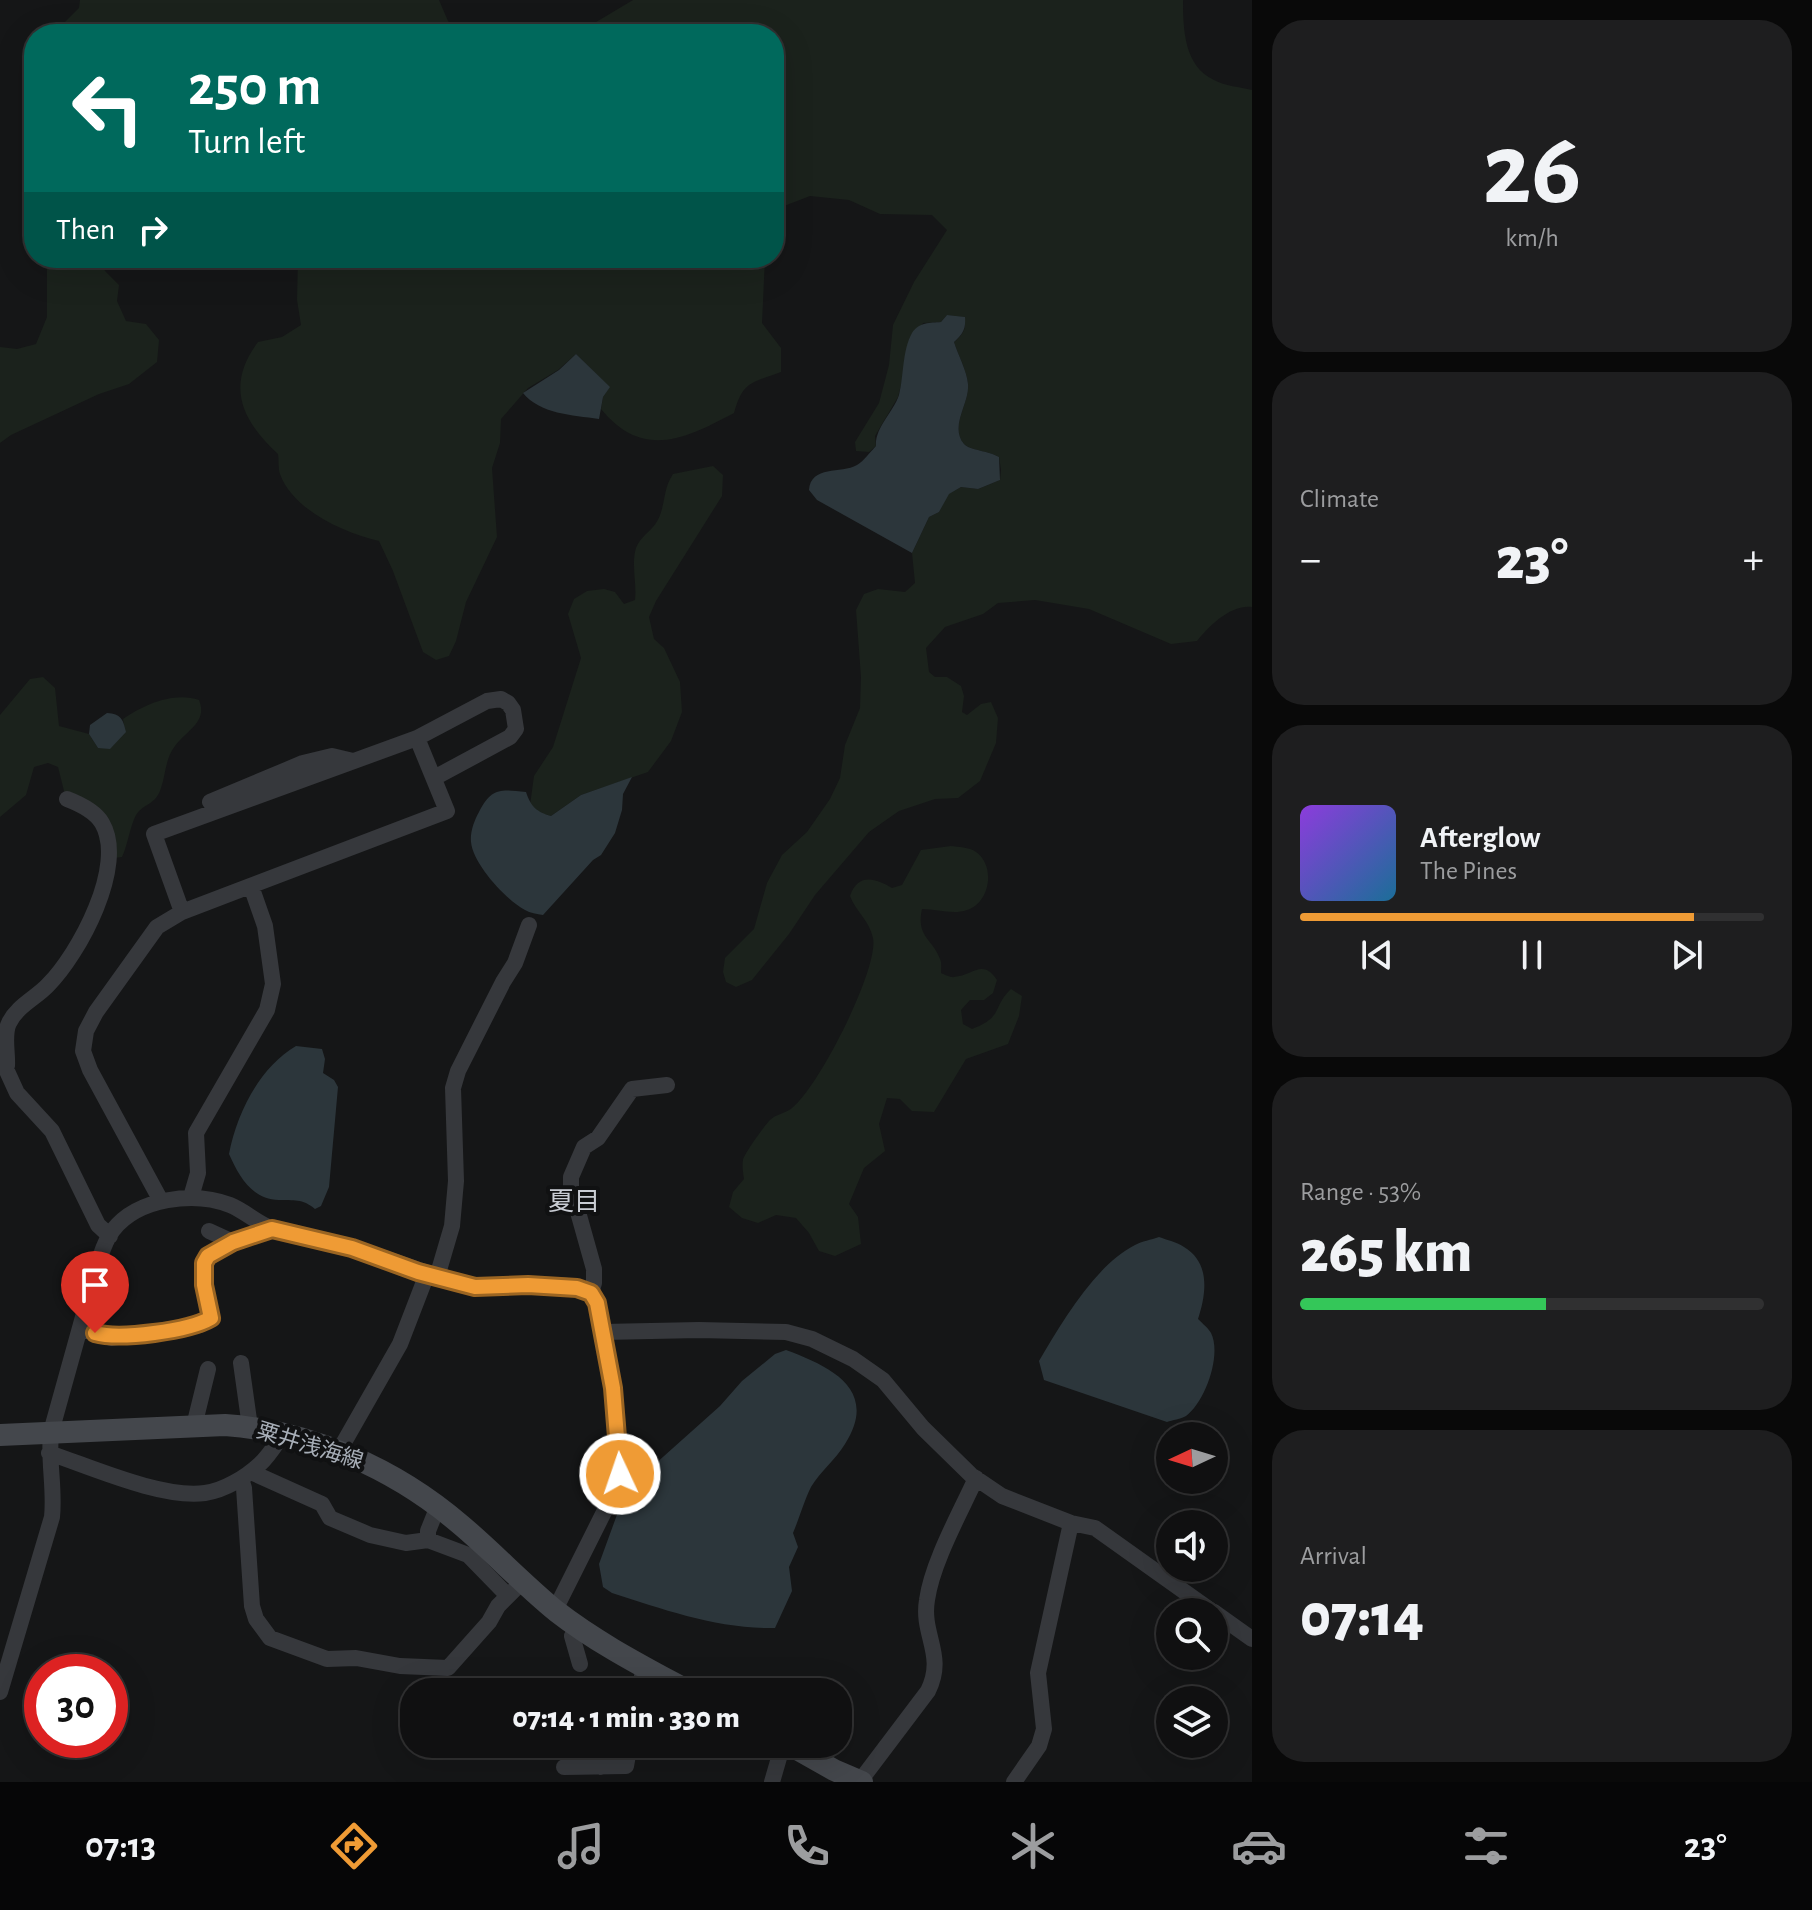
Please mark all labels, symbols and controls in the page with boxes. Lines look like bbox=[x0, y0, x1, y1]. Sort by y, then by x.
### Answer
icon: left bbox=[56, 56, 160, 160]
text: 250 m bbox=[188, 59, 321, 115]
text: 26 bbox=[1482, 119, 1582, 223]
text: Turn left bbox=[188, 124, 305, 160]
icon: right bbox=[131, 208, 175, 252]
text: Then bbox=[56, 215, 115, 245]
text: km/h bbox=[1505, 225, 1559, 251]
text: Climate bbox=[1300, 486, 1379, 512]
text: 23° bbox=[1496, 530, 1568, 590]
text: − bbox=[1300, 538, 1321, 582]
text: + bbox=[1743, 538, 1764, 582]
text: Afterglow bbox=[1420, 823, 1541, 853]
text: The Pines bbox=[1420, 858, 1517, 884]
icon: previous bbox=[1355, 933, 1399, 977]
icon: pause bbox=[1510, 933, 1554, 977]
icon: next bbox=[1665, 933, 1709, 977]
text: Range · 53% bbox=[1300, 1179, 1421, 1205]
district label: 夏目 bbox=[548, 1189, 600, 1215]
text: 265 km bbox=[1300, 1223, 1472, 1283]
pin bbox=[61, 1251, 129, 1333]
icon: arrive bbox=[73, 1263, 117, 1307]
street label: 粟井浅海線 bbox=[254, 1418, 366, 1473]
north arrow bbox=[1156, 1422, 1228, 1494]
map controls bbox=[1156, 1422, 1228, 1758]
position arrow bbox=[578, 1432, 662, 1516]
button: sound bbox=[1156, 1510, 1228, 1582]
text: Arrival bbox=[1300, 1543, 1367, 1569]
text: 07:14 bbox=[1300, 1587, 1424, 1647]
button: search bbox=[1156, 1598, 1228, 1670]
speed limit sign: 30 bbox=[24, 1654, 128, 1758]
button: layers bbox=[1156, 1686, 1228, 1758]
text: 07:14 · 1 min · 330 m bbox=[512, 1703, 740, 1733]
icon: directions bbox=[326, 1818, 382, 1874]
icon: music bbox=[553, 1818, 609, 1874]
icon: phone bbox=[779, 1818, 835, 1874]
icon: climate bbox=[1005, 1818, 1061, 1874]
icon: car bbox=[1231, 1818, 1287, 1874]
icon: filters bbox=[1458, 1818, 1514, 1874]
text: 07:13 bbox=[85, 1828, 156, 1864]
text: 23° bbox=[1684, 1828, 1727, 1864]

